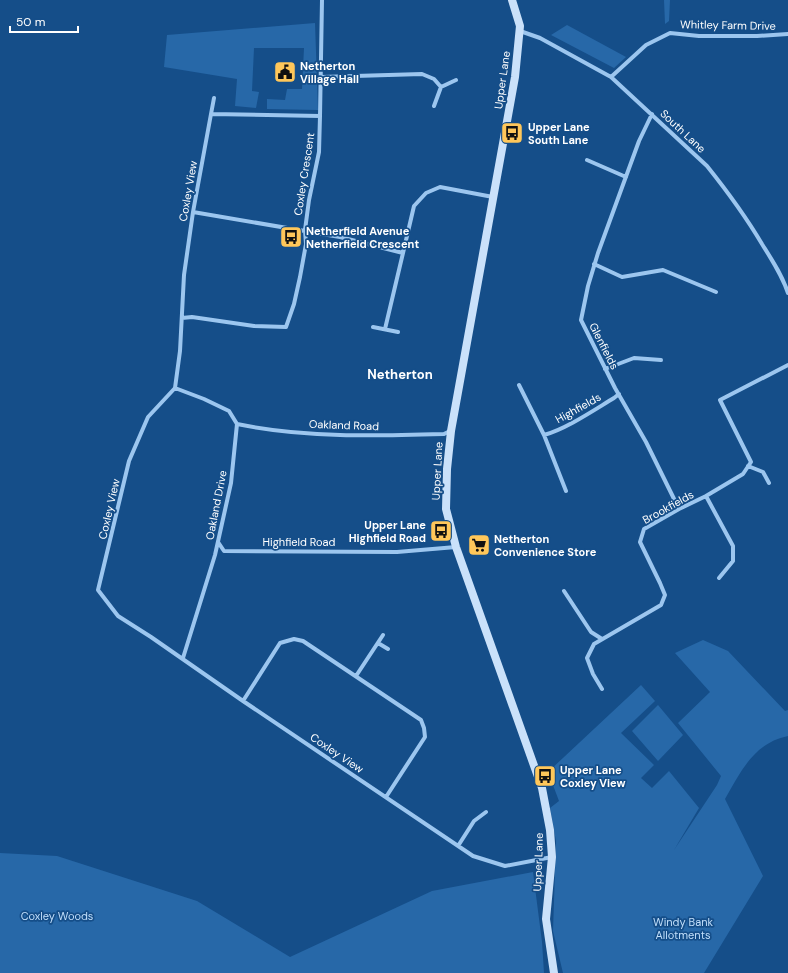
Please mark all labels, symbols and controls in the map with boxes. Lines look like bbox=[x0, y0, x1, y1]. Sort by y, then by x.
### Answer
scale bar bbox=[10, 8, 78, 34]
text: 50 m bbox=[16, 14, 45, 30]
street label: Whitley Farm Drive bbox=[680, 17, 776, 33]
street label: Upper Lane bbox=[491, 50, 513, 110]
public building icon: Netherton Village Hall bbox=[272, 59, 298, 85]
place label: Netherton Village Hall bbox=[300, 59, 359, 86]
street label: South Lane bbox=[657, 106, 709, 156]
bus stop icon: Upper Lane South Lane bbox=[499, 120, 525, 146]
place label: Upper Lane South Lane bbox=[528, 120, 590, 147]
street label: Coxley Crescent bbox=[291, 131, 317, 217]
street label: Coxley View bbox=[176, 159, 200, 223]
bus stop icon: Netherfield Avenue Netherfield Crescent bbox=[278, 224, 304, 250]
place label: Netherfield Avenue Netherfield Crescent bbox=[306, 224, 419, 251]
street label: Glenfields bbox=[586, 320, 622, 372]
district label: Netherton bbox=[367, 366, 433, 383]
street label: Highfields bbox=[553, 390, 603, 426]
street label: Oakland Road bbox=[309, 417, 379, 433]
street label: Upper Lane bbox=[428, 441, 446, 501]
street label: Oakland Drive bbox=[202, 469, 230, 541]
street label: Coxley View bbox=[95, 477, 123, 541]
street label: Brookfields bbox=[640, 487, 696, 527]
place label: Upper Lane Highfield Road bbox=[349, 518, 426, 545]
bus stop icon: Upper Lane Highfield Road bbox=[428, 518, 454, 544]
supermarket icon: Netherton Convenience Store bbox=[466, 532, 492, 558]
place label: Netherton Convenience Store bbox=[494, 532, 597, 559]
street label: Highfield Road bbox=[263, 535, 336, 549]
street label: Coxley View bbox=[308, 730, 367, 776]
bus stop icon: Upper Lane Coxley View bbox=[532, 763, 558, 789]
place label: Upper Lane Coxley View bbox=[560, 763, 626, 790]
street label: Upper Lane bbox=[530, 832, 546, 892]
park label: Coxley Woods bbox=[21, 909, 93, 923]
park label: Windy Bank Allotments bbox=[653, 915, 713, 942]

